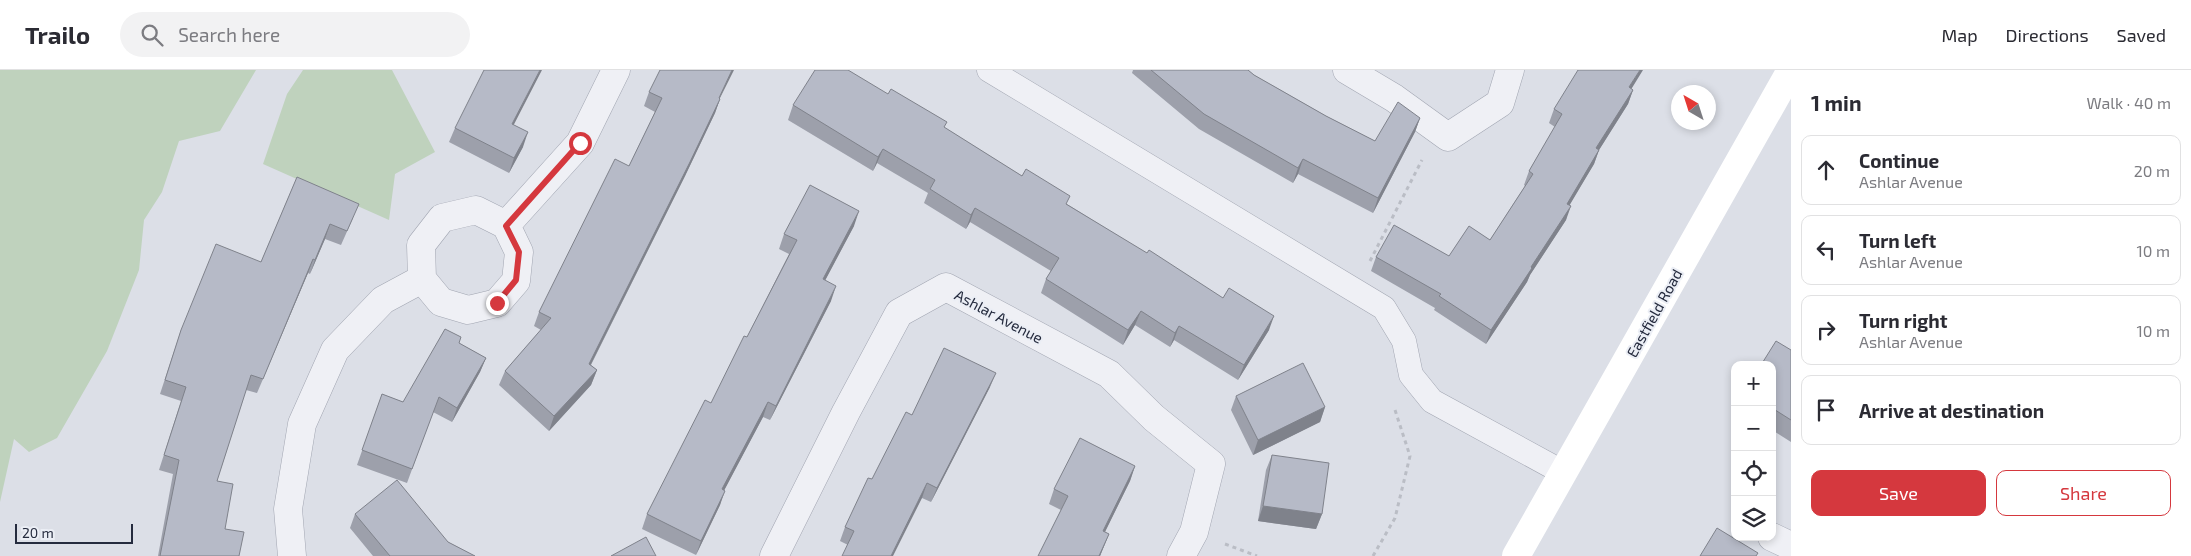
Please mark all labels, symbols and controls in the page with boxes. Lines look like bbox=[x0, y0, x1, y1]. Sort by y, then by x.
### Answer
search box bbox=[120, 12, 470, 57]
text: Trailo bbox=[25, 20, 90, 49]
icon: search bbox=[138, 21, 166, 49]
text: Search here bbox=[178, 23, 280, 46]
text: Map bbox=[1941, 24, 1978, 46]
text: Directions bbox=[2006, 24, 2089, 46]
text: Saved bbox=[2117, 24, 2166, 46]
north arrow bbox=[1671, 85, 1716, 130]
text: 1 min bbox=[1811, 90, 1862, 115]
text: Walk · 40 m bbox=[2087, 93, 2171, 112]
route start bbox=[569, 132, 592, 155]
text: Continue bbox=[1859, 149, 1939, 172]
icon: ahead bbox=[1812, 156, 1840, 184]
text: 20 m bbox=[2134, 161, 2170, 180]
text: Ashlar Avenue bbox=[1859, 172, 1963, 191]
text: Turn left bbox=[1859, 229, 1936, 252]
icon: left bbox=[1812, 236, 1840, 264]
text: 10 m bbox=[2136, 241, 2170, 260]
text: Ashlar Avenue bbox=[1859, 252, 1963, 271]
street label: Eastfield Road bbox=[1622, 266, 1686, 360]
street label: Ashlar Avenue bbox=[952, 285, 1046, 347]
route end bbox=[486, 292, 509, 315]
text: Turn right bbox=[1859, 309, 1947, 332]
icon: right bbox=[1812, 316, 1840, 344]
text: 10 m bbox=[2136, 321, 2170, 340]
text: Ashlar Avenue bbox=[1859, 332, 1963, 351]
map controls bbox=[1731, 361, 1776, 541]
button: + bbox=[1731, 361, 1776, 406]
icon: arrive bbox=[1812, 396, 1840, 424]
text: Arrive at destination bbox=[1859, 399, 2044, 422]
button: − bbox=[1731, 406, 1776, 451]
button: locate bbox=[1731, 451, 1776, 496]
button: Save bbox=[1811, 470, 1986, 516]
button: Share bbox=[1996, 470, 2171, 516]
button: layers bbox=[1731, 496, 1776, 541]
scale bar bbox=[15, 521, 132, 544]
text: 20 m bbox=[22, 524, 54, 541]

